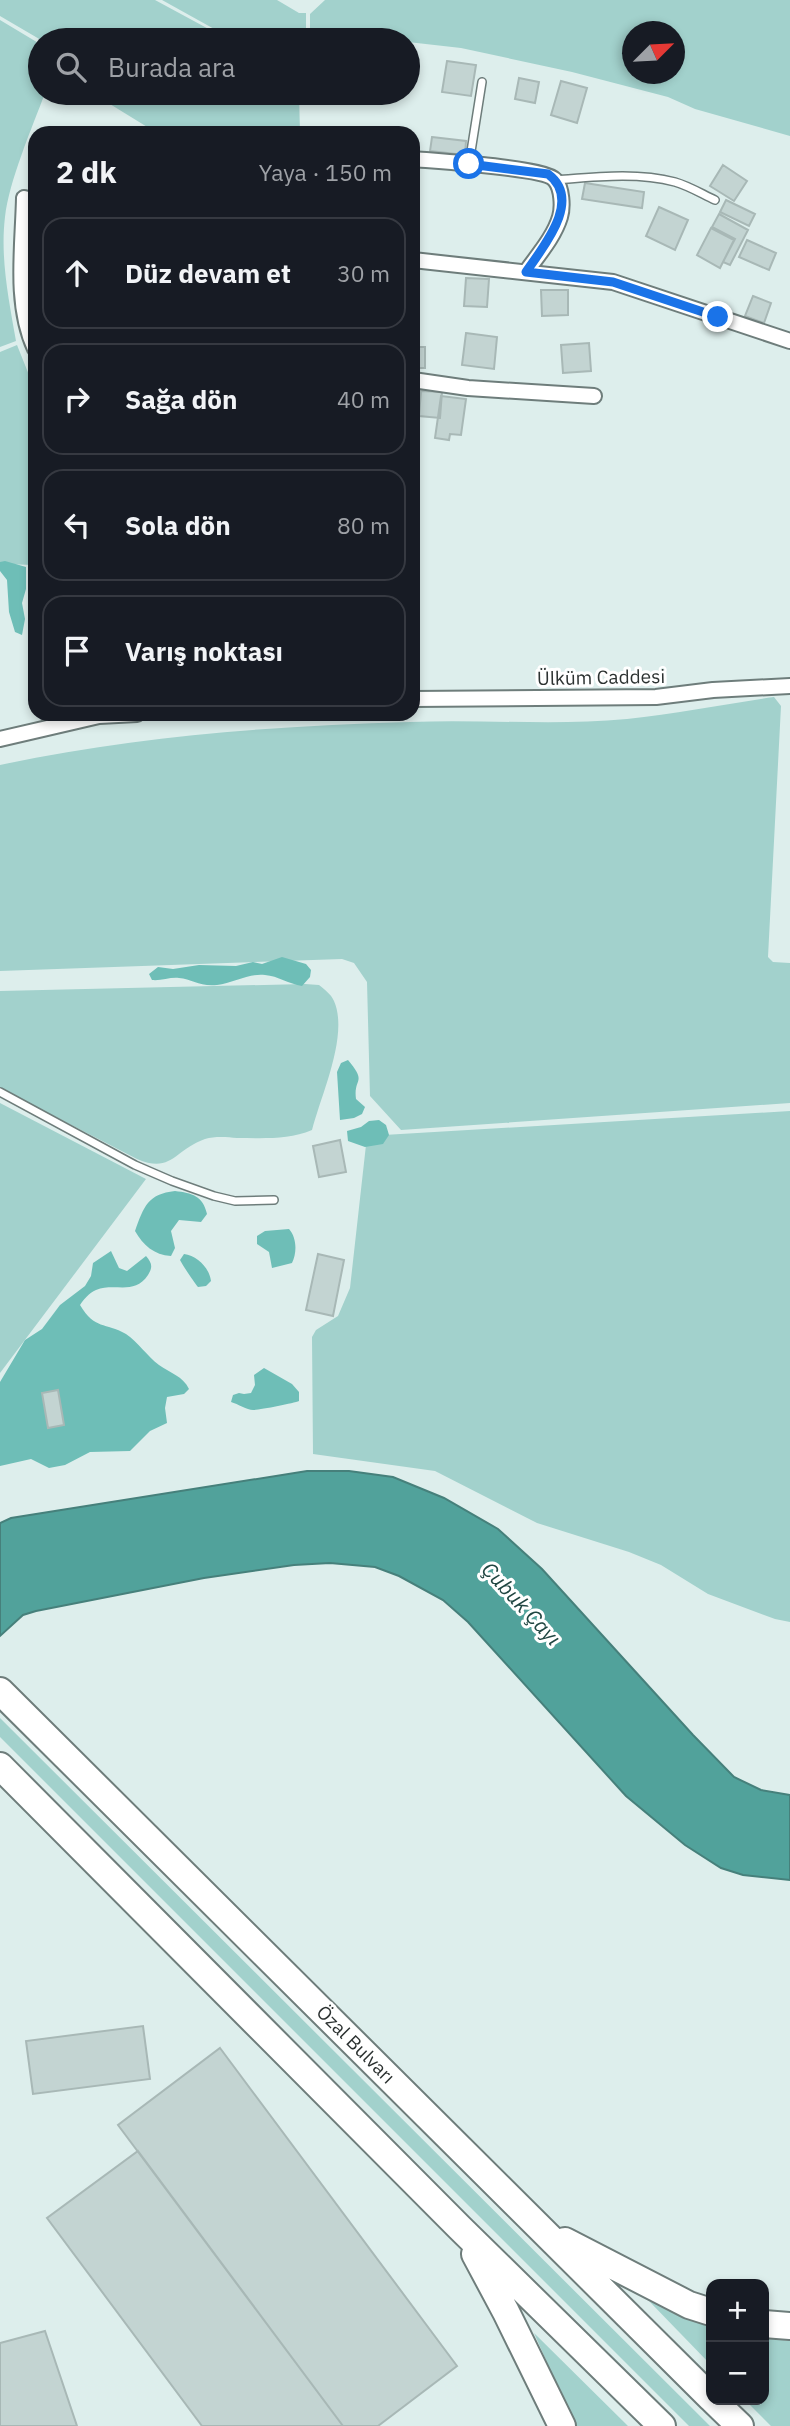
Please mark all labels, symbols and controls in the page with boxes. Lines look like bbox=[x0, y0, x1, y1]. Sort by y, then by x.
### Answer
north arrow bbox=[622, 21, 685, 84]
search box bbox=[28, 28, 420, 105]
icon: search bbox=[52, 48, 90, 86]
text: Burada ara bbox=[108, 50, 235, 84]
route start bbox=[453, 148, 484, 179]
text: 2 dk bbox=[56, 152, 117, 191]
text: Yaya · 150 m bbox=[259, 157, 392, 187]
icon: ahead bbox=[58, 254, 96, 292]
text: Düz devam et bbox=[125, 256, 291, 290]
text: 30 m bbox=[337, 258, 390, 288]
route end bbox=[702, 301, 733, 332]
icon: right bbox=[58, 380, 96, 418]
text: Sağa dön bbox=[125, 382, 237, 416]
text: 40 m bbox=[337, 384, 390, 414]
icon: left bbox=[58, 506, 96, 544]
text: Sola dön bbox=[125, 508, 231, 542]
text: 80 m bbox=[337, 510, 390, 540]
icon: arrive bbox=[58, 632, 96, 670]
text: Varış noktası bbox=[125, 634, 283, 668]
street label: Ülküm Caddesi bbox=[537, 664, 665, 690]
water label: Çubuk Çayı bbox=[476, 1556, 568, 1651]
street label: Özal Bulvarı bbox=[312, 2000, 400, 2088]
map controls bbox=[706, 2279, 769, 2405]
button: + bbox=[706, 2279, 769, 2342]
button: − bbox=[706, 2342, 769, 2405]

